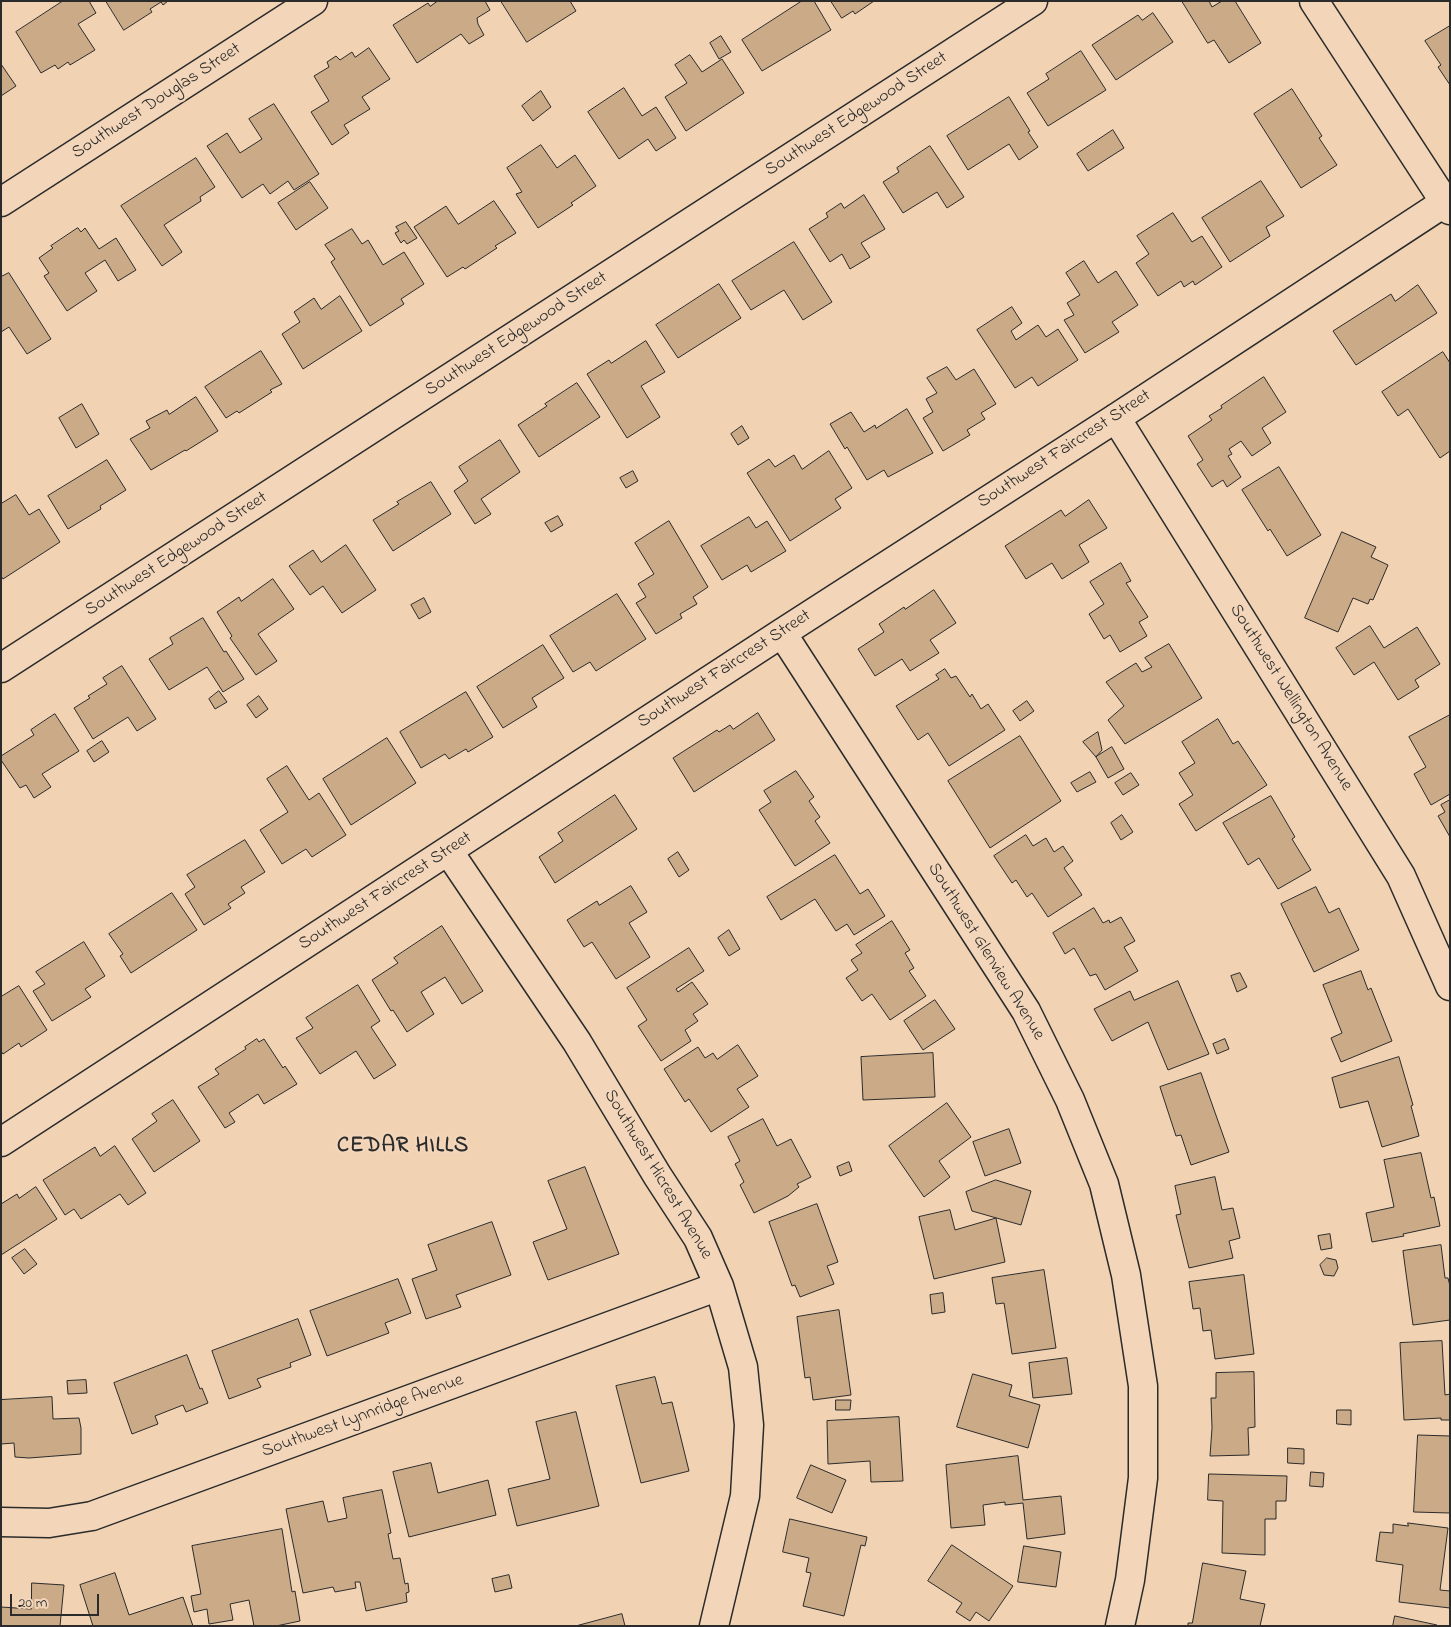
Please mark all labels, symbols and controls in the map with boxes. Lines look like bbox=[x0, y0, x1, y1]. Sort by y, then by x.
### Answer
street label: Southwest Douglas Street bbox=[68, 39, 246, 165]
street label: Southwest Edgewood Street bbox=[762, 48, 952, 182]
street label: Southwest Edgewood Street bbox=[422, 268, 612, 402]
street label: Southwest Faircrest Street bbox=[974, 386, 1156, 514]
street label: Southwest Edgewood Street bbox=[82, 488, 272, 622]
street label: Southwest Wellington Avenue bbox=[1224, 601, 1356, 795]
street label: Southwest Faircrest Street bbox=[634, 606, 816, 734]
street label: Southwest Faircrest Street bbox=[295, 828, 477, 956]
street label: Southwest Glenview Avenue bbox=[922, 859, 1048, 1045]
street label: Southwest Hicrest Avenue bbox=[598, 1086, 716, 1264]
district label: CEDAR HILLS bbox=[336, 1134, 470, 1160]
street label: Southwest Lynnridge Avenue bbox=[259, 1370, 467, 1464]
scale bar bbox=[12, 1584, 101, 1616]
text: 20 m bbox=[18, 1592, 47, 1614]

